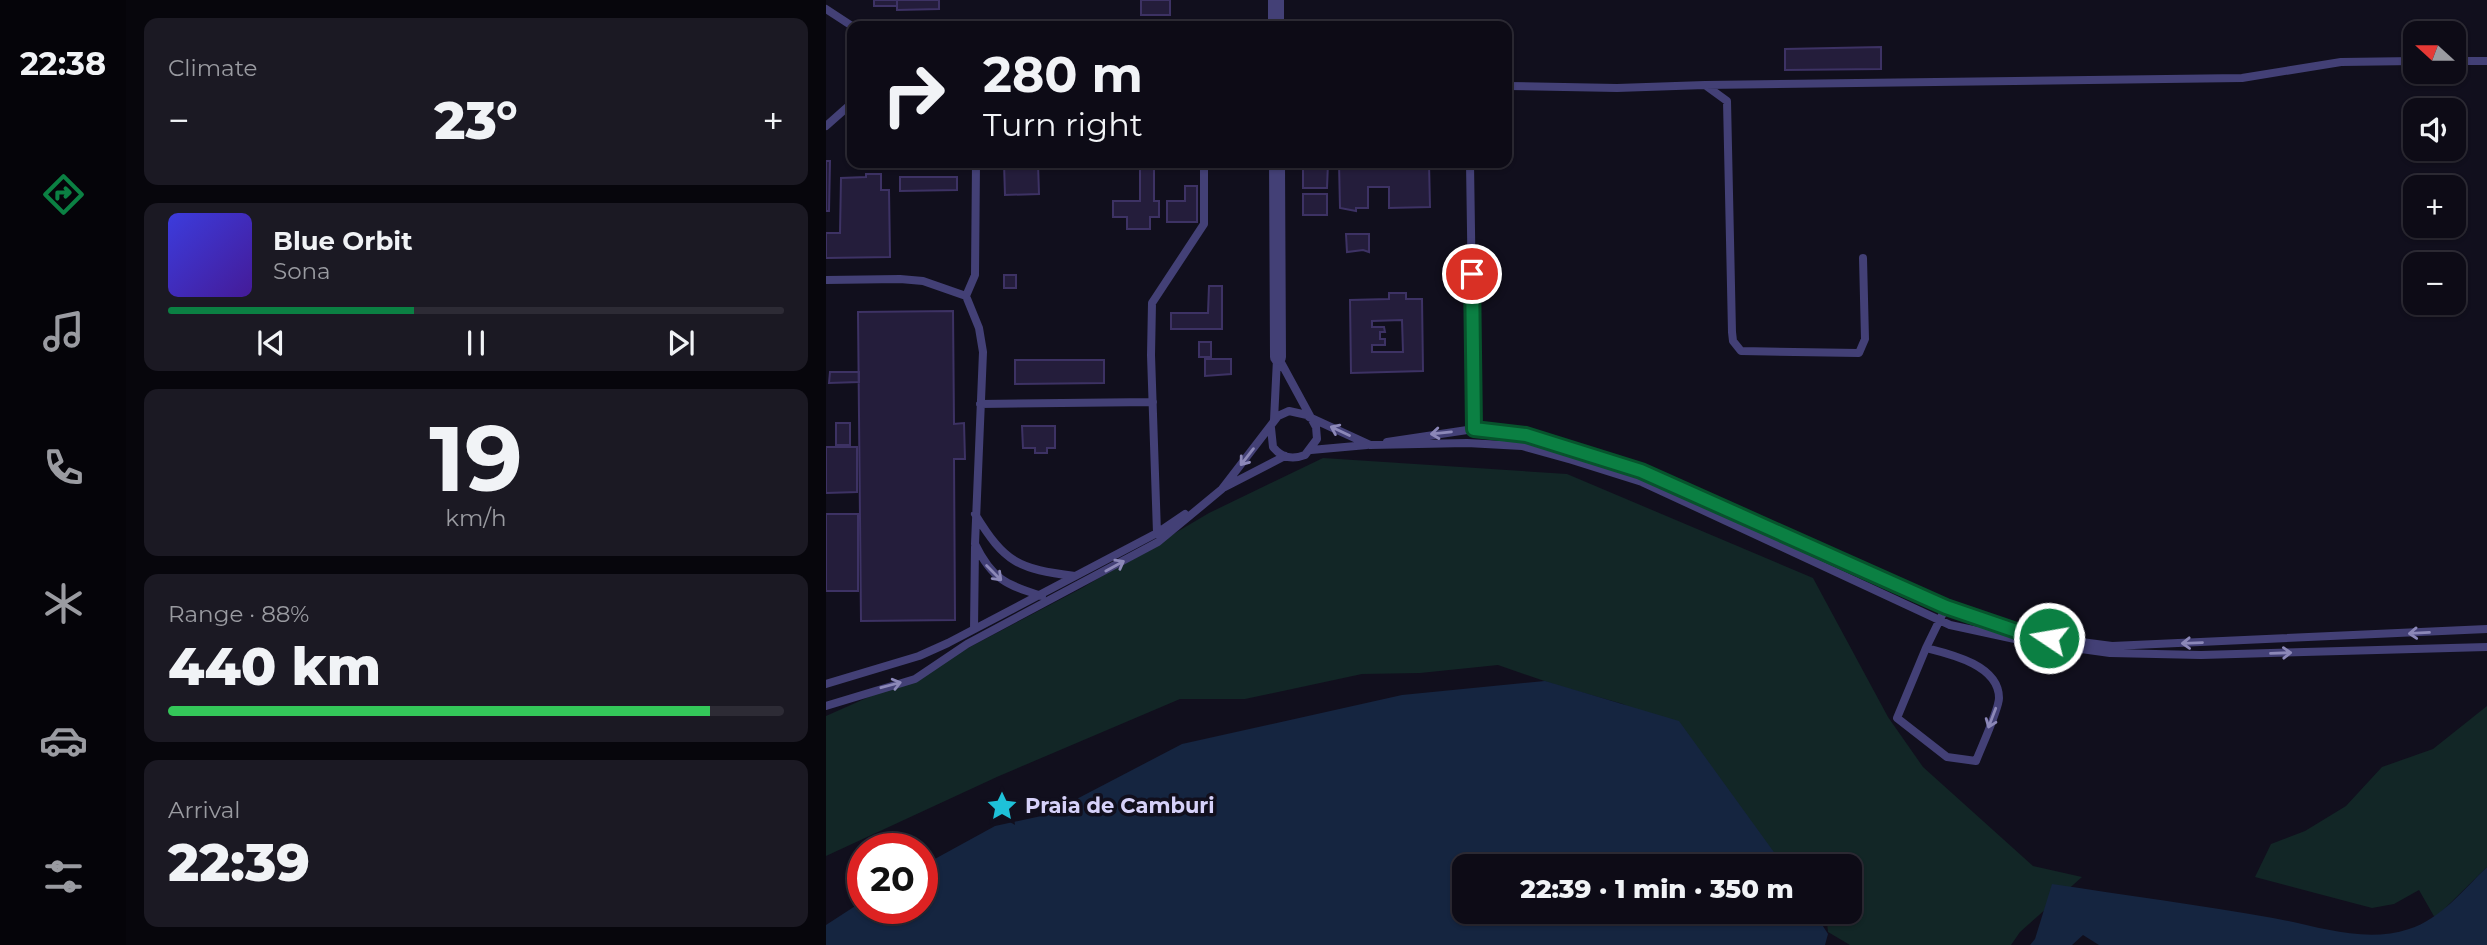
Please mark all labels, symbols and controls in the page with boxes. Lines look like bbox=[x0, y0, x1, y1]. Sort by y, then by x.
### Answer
north arrow bbox=[2403, 21, 2466, 84]
map controls bbox=[2403, 21, 2466, 315]
text: 22:38 bbox=[20, 44, 106, 83]
text: 280 m bbox=[983, 45, 1143, 104]
icon: right bbox=[868, 49, 959, 140]
text: Climate bbox=[168, 54, 257, 82]
text: 23° bbox=[434, 89, 518, 152]
text: − bbox=[168, 97, 190, 144]
text: + bbox=[762, 97, 784, 144]
button: sound bbox=[2403, 98, 2466, 161]
text: Turn right bbox=[983, 105, 1143, 144]
icon: directions bbox=[39, 170, 88, 219]
button: + bbox=[2403, 175, 2466, 238]
text: Blue Orbit bbox=[273, 225, 412, 257]
pin bbox=[1442, 244, 1502, 304]
button: − bbox=[2403, 252, 2466, 315]
icon: arrive bbox=[1453, 255, 1491, 293]
text: Sona bbox=[273, 257, 331, 285]
icon: music bbox=[39, 307, 88, 356]
icon: previous bbox=[252, 324, 290, 362]
icon: pause bbox=[457, 324, 495, 362]
icon: next bbox=[662, 324, 700, 362]
text: 19 bbox=[429, 403, 523, 514]
one-way arrow bbox=[1329, 423, 1350, 436]
one-way arrow bbox=[1430, 426, 1453, 439]
icon: phone bbox=[39, 443, 88, 492]
one-way arrow bbox=[1239, 447, 1254, 466]
text: km/h bbox=[445, 504, 507, 532]
one-way arrow bbox=[1104, 559, 1125, 572]
one-way arrow bbox=[985, 564, 1002, 581]
icon: climate bbox=[39, 579, 88, 628]
text: Range · 88% bbox=[168, 600, 309, 628]
position arrow bbox=[2012, 601, 2086, 675]
one-way arrow bbox=[2408, 626, 2431, 639]
text: 440 km bbox=[168, 635, 381, 698]
one-way arrow bbox=[2180, 637, 2203, 650]
one-way arrow bbox=[2269, 646, 2292, 659]
one-way arrow bbox=[879, 678, 902, 691]
one-way arrow bbox=[1985, 707, 1997, 729]
icon: car bbox=[39, 716, 88, 765]
place icon: Praia de Camburi bbox=[985, 789, 1019, 823]
place label: Praia de Camburi bbox=[1025, 793, 1215, 818]
text: Arrival bbox=[168, 796, 241, 824]
text: 22:39 bbox=[168, 831, 310, 894]
speed limit sign: 20 bbox=[847, 833, 938, 924]
icon: filters bbox=[39, 852, 88, 901]
text: 22:39 · 1 min · 350 m bbox=[1520, 873, 1794, 905]

